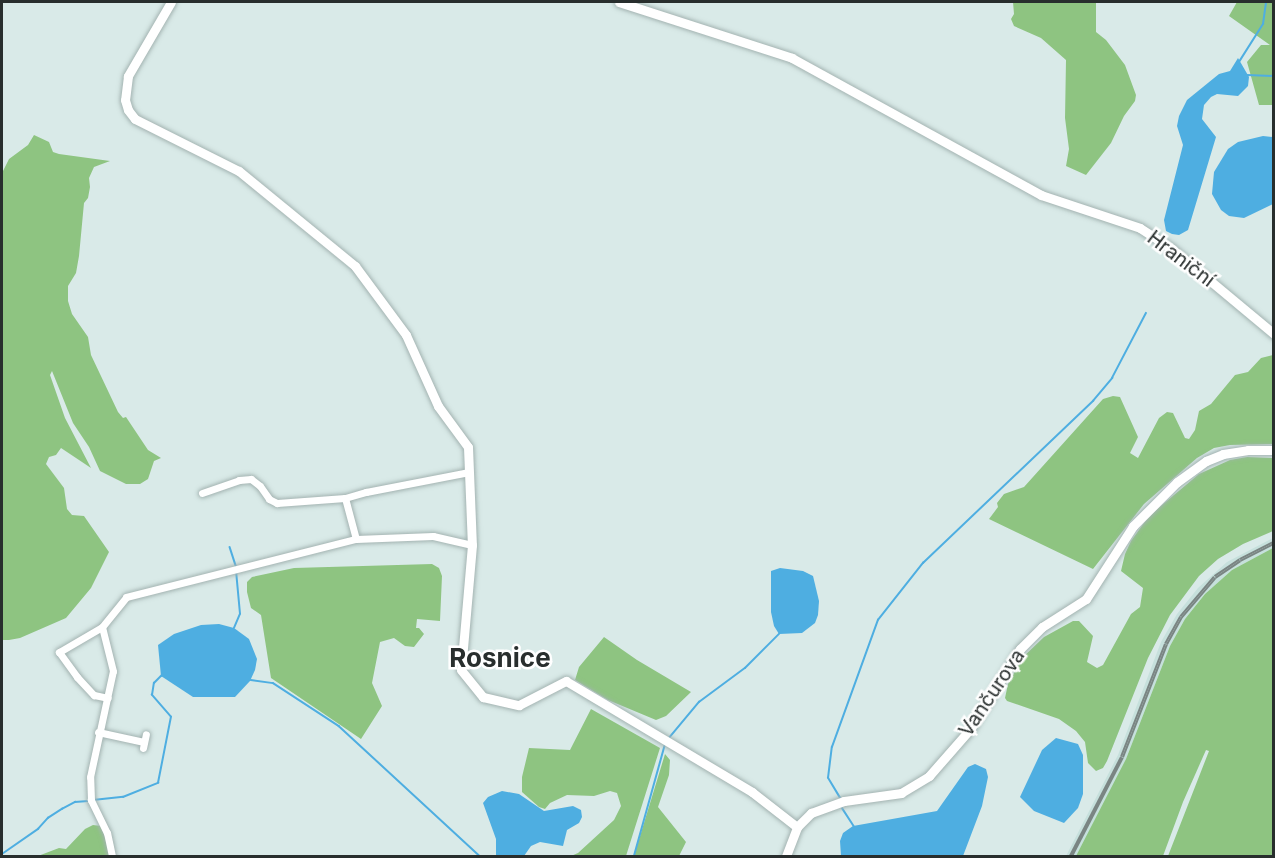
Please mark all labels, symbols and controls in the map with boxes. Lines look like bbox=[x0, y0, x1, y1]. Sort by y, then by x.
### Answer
street label: Hraniční bbox=[1142, 226, 1220, 292]
district label: Rosnice bbox=[449, 642, 551, 674]
street label: Vančurova bbox=[954, 645, 1030, 741]

